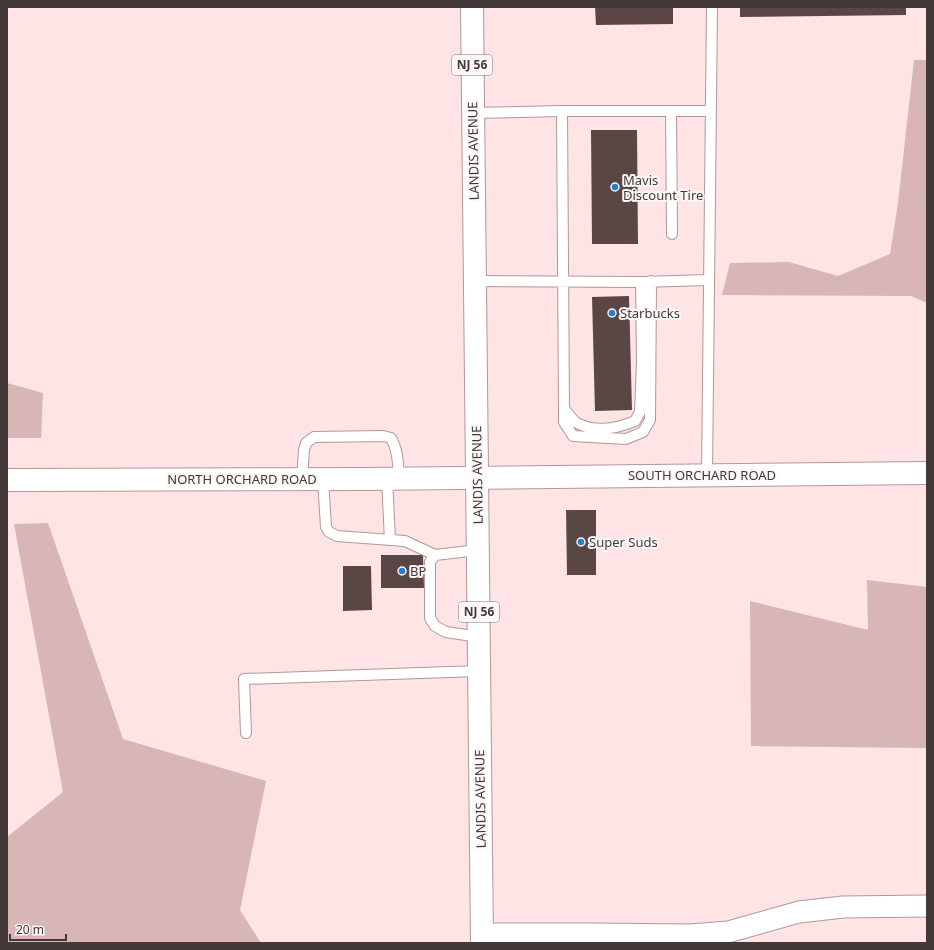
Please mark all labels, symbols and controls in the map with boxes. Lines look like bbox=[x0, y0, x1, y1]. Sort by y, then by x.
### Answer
road number: NJ 56 bbox=[452, 55, 492, 75]
street label: LANDIS AVENUE bbox=[463, 101, 483, 201]
place label: Mavis Discount Tire bbox=[623, 171, 703, 204]
marker: Mavis Discount Tire bbox=[610, 182, 620, 192]
place label: Starbucks bbox=[620, 304, 680, 322]
marker: Starbucks bbox=[607, 308, 617, 318]
street label: LANDIS AVENUE bbox=[467, 425, 487, 525]
street label: SOUTH ORCHARD ROAD bbox=[628, 466, 776, 484]
street label: NORTH ORCHARD ROAD bbox=[167, 470, 317, 488]
place label: Super Suds bbox=[589, 533, 658, 551]
marker: Super Suds bbox=[576, 537, 586, 547]
place label: BP bbox=[410, 562, 426, 580]
marker: BP bbox=[397, 566, 407, 576]
road number: NJ 56 bbox=[459, 602, 499, 622]
street label: LANDIS AVENUE bbox=[470, 749, 490, 849]
scale bar bbox=[10, 916, 66, 942]
text: 20 m bbox=[16, 921, 44, 938]

